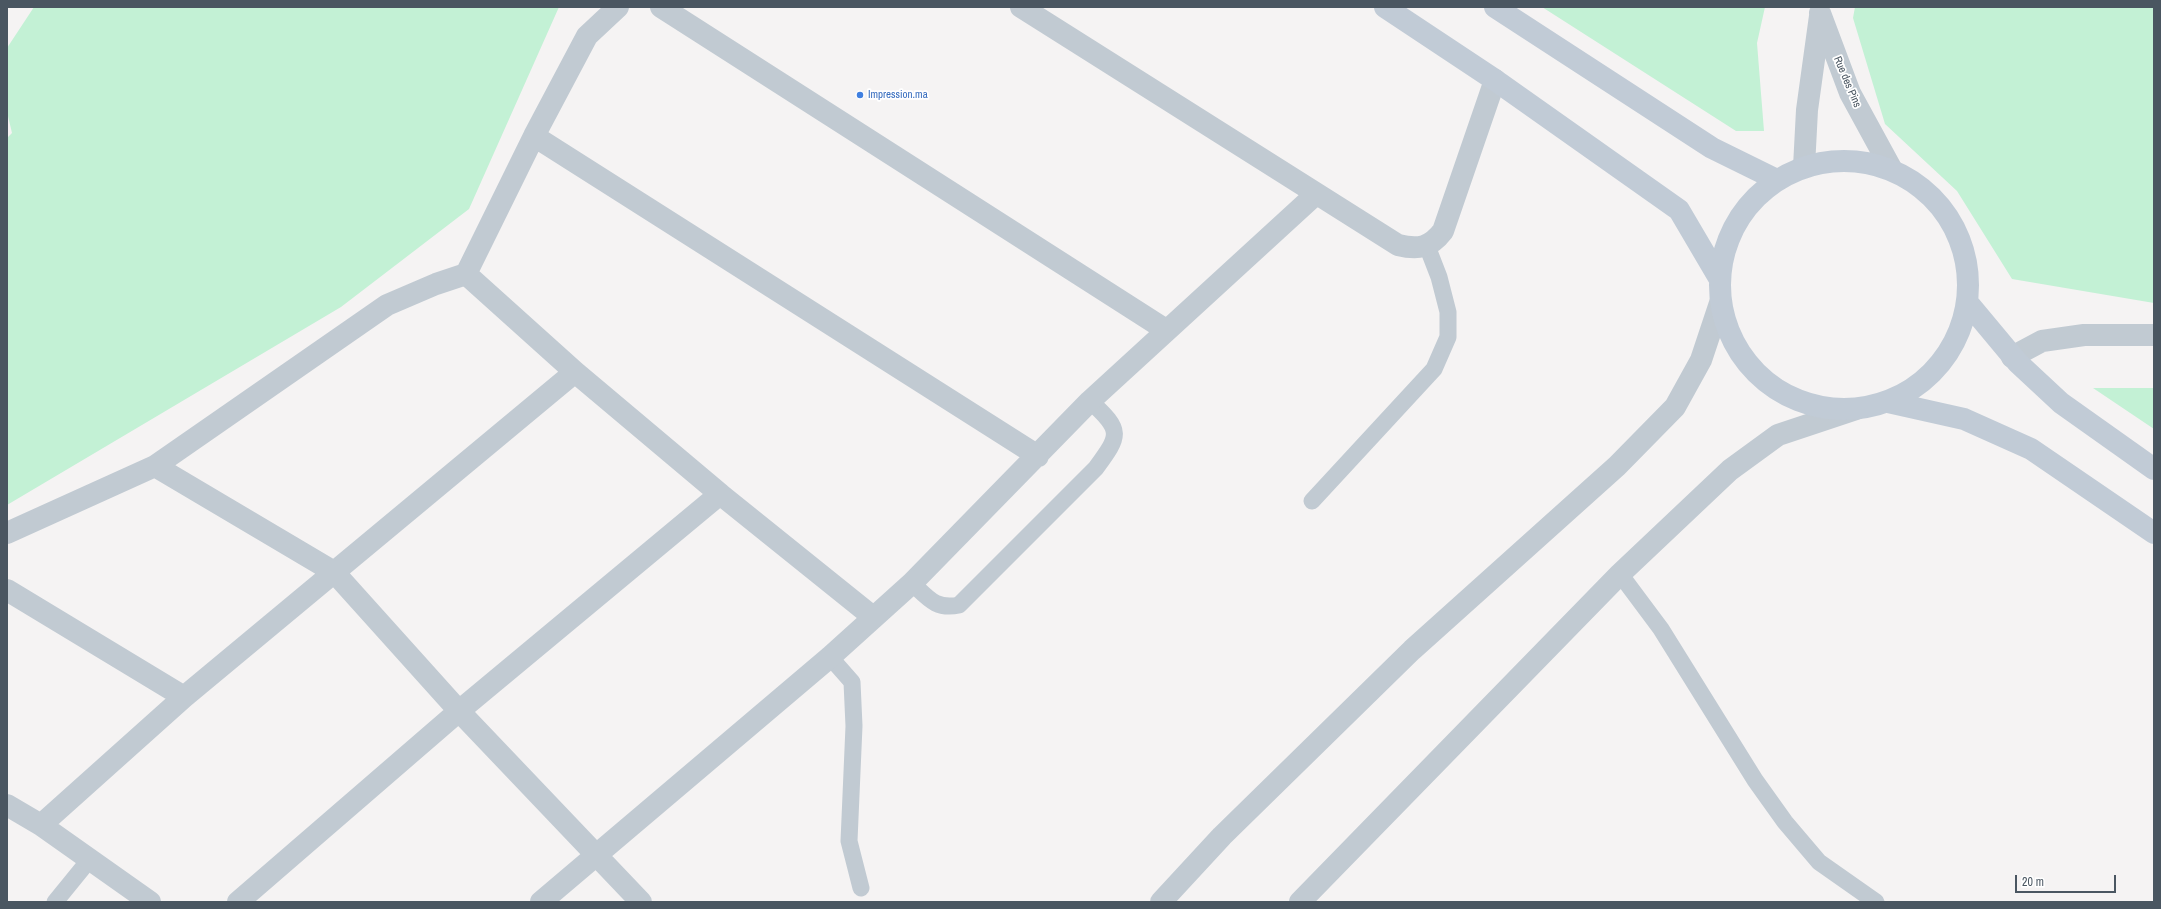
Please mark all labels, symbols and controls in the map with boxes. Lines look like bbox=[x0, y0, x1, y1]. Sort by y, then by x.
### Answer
street label: Rue des Pins bbox=[1830, 54, 1864, 110]
place label: Impression.ma bbox=[868, 88, 928, 102]
marker: Impression.ma bbox=[855, 90, 865, 100]
scale bar bbox=[2017, 867, 2118, 893]
text: 20 m bbox=[2022, 874, 2044, 890]

